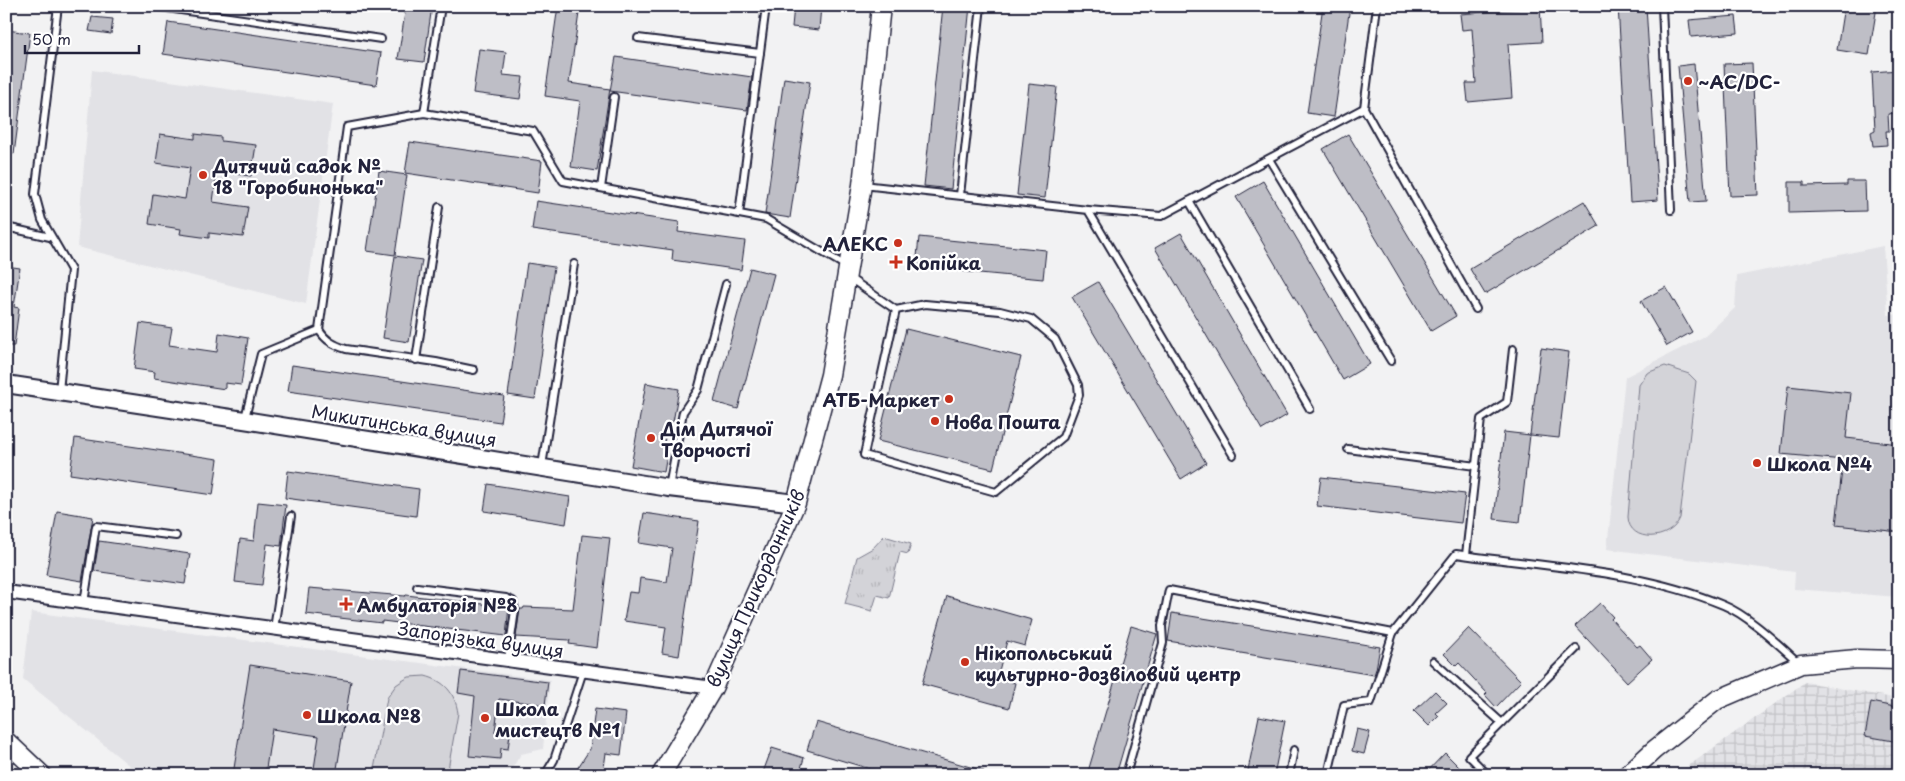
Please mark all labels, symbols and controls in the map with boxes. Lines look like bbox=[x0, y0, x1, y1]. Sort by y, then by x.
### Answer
scale bar bbox=[25, 22, 139, 54]
text: 50 m bbox=[32, 27, 71, 50]
place label: ~AC/DC- bbox=[1698, 68, 1781, 95]
marker: ~AC/DC- bbox=[1682, 75, 1694, 87]
place label: Дитячий садок № 18 "Горобинонька" bbox=[212, 152, 383, 200]
marker: Дитячий садок № 18 "Горобинонька" bbox=[197, 169, 209, 181]
place label: АЛЕКС bbox=[823, 230, 888, 257]
marker: АЛЕКС bbox=[892, 237, 904, 249]
place label: Копійка bbox=[906, 249, 981, 276]
marker: Копійка bbox=[890, 256, 902, 268]
place label: АТБ-Маркет bbox=[823, 386, 940, 413]
marker: АТБ-Маркет bbox=[943, 393, 955, 405]
street label: Микитинська вулиця bbox=[309, 397, 499, 453]
place label: Нова Пошта bbox=[945, 408, 1061, 435]
place label: Дім Дитячої Творчості bbox=[660, 415, 774, 463]
marker: Нова Пошта bbox=[929, 415, 941, 427]
marker: Дім Дитячої Творчості bbox=[645, 432, 657, 444]
place label: Школа №4 bbox=[1767, 450, 1872, 477]
marker: Школа №4 bbox=[1751, 457, 1763, 469]
street label: вулиця Прикордонників bbox=[699, 485, 811, 691]
place label: Амбулаторія №8 bbox=[357, 591, 518, 618]
marker: Амбулаторія №8 bbox=[339, 597, 353, 611]
street label: Запорізька вулиця bbox=[396, 614, 566, 664]
place label: Нікопольський культурно-дозвіловий центр bbox=[975, 639, 1241, 687]
marker: Нікопольський культурно-дозвіловий центр bbox=[959, 656, 971, 668]
place label: Школа мистецтв №1 bbox=[495, 695, 621, 743]
place label: Школа №8 bbox=[317, 702, 421, 729]
marker: Школа №8 bbox=[301, 709, 313, 721]
marker: Школа мистецтв №1 bbox=[479, 712, 491, 724]

